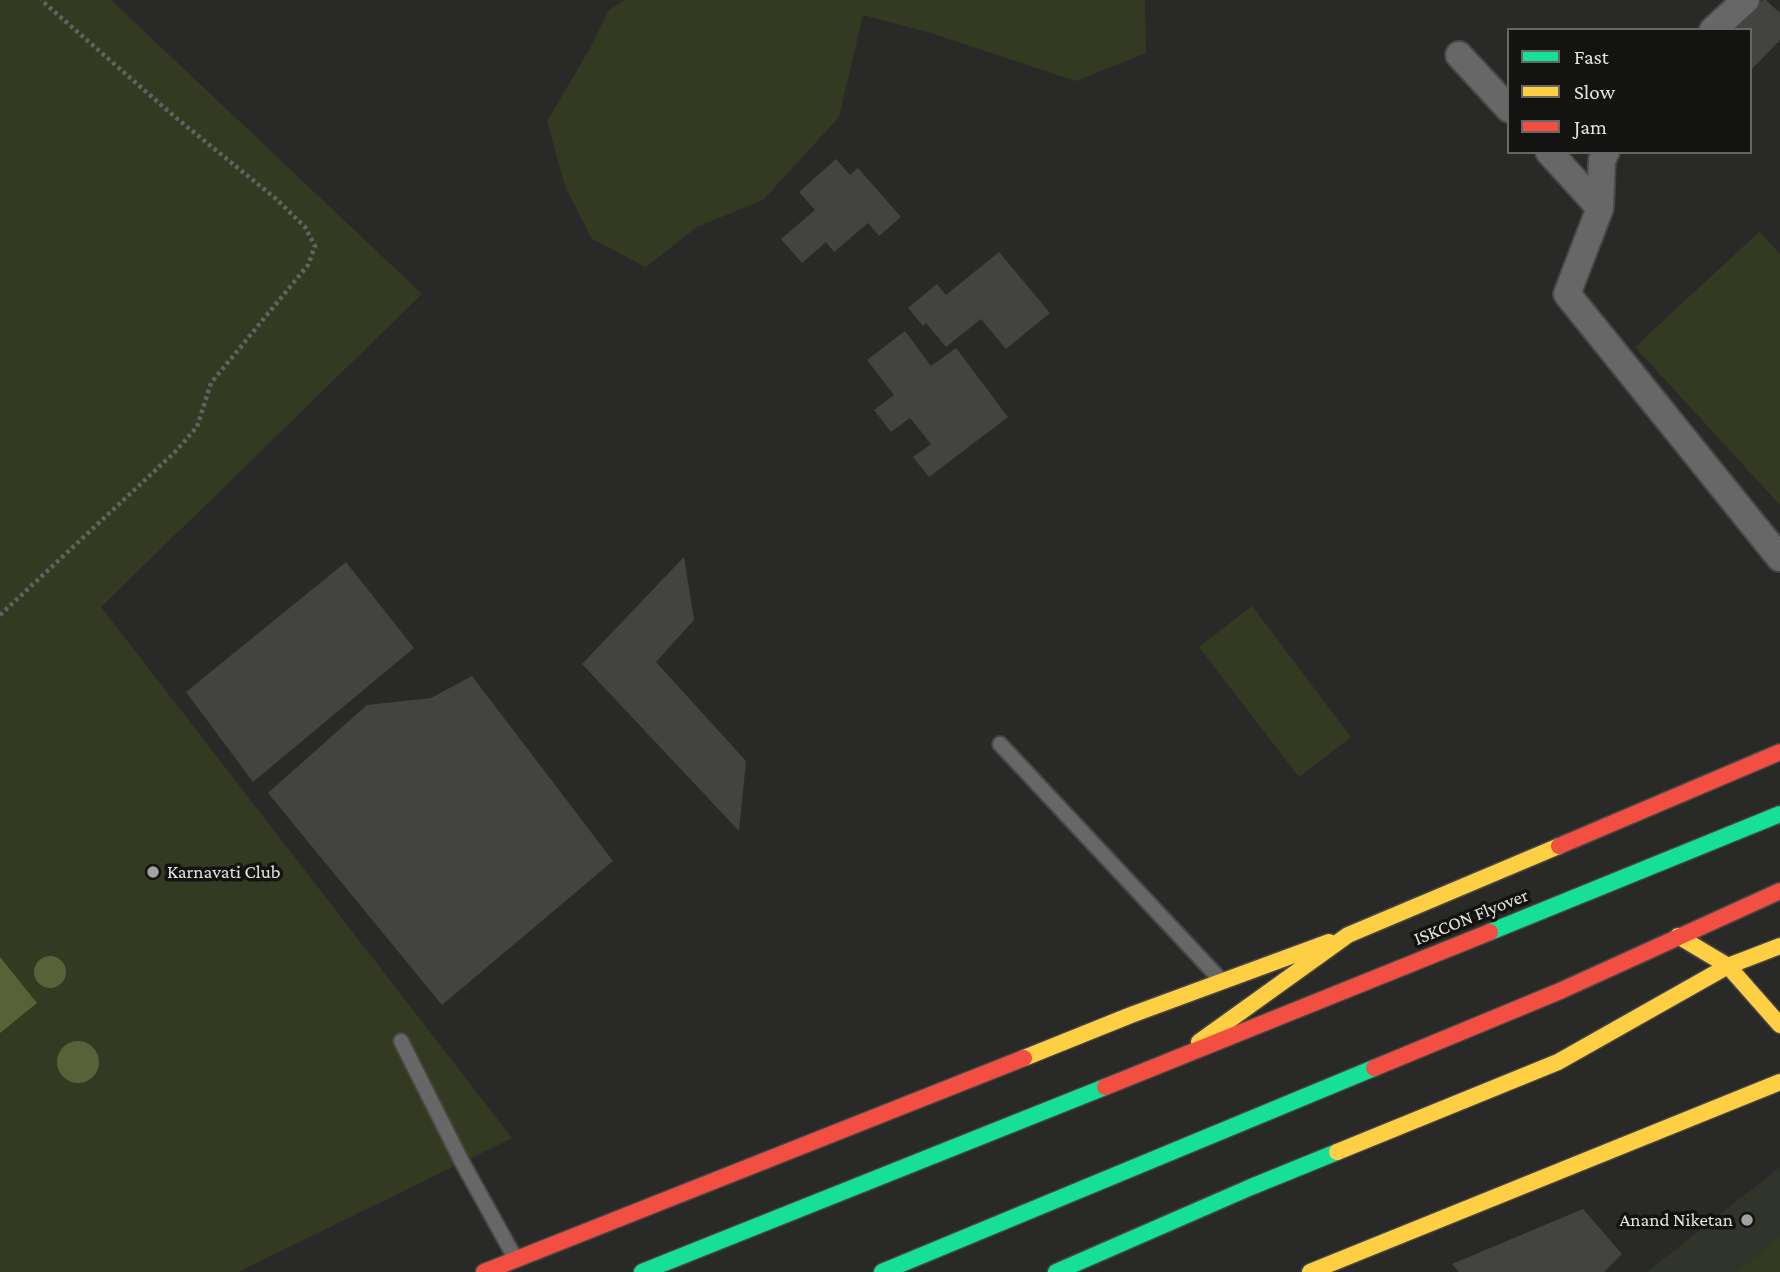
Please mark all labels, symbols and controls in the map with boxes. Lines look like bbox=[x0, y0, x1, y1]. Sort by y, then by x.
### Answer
legend bbox=[1507, 28, 1752, 154]
text: Fast bbox=[1574, 45, 1609, 69]
text: Slow bbox=[1574, 80, 1615, 104]
text: Jam bbox=[1574, 115, 1607, 139]
place label: Karnavati Club bbox=[167, 861, 280, 883]
marker: Karnavati Club bbox=[145, 864, 161, 880]
street label: ISKCON Flyover bbox=[1410, 884, 1532, 950]
place label: Anand Niketan bbox=[1619, 1209, 1733, 1231]
marker: Anand Niketan bbox=[1739, 1212, 1755, 1228]

